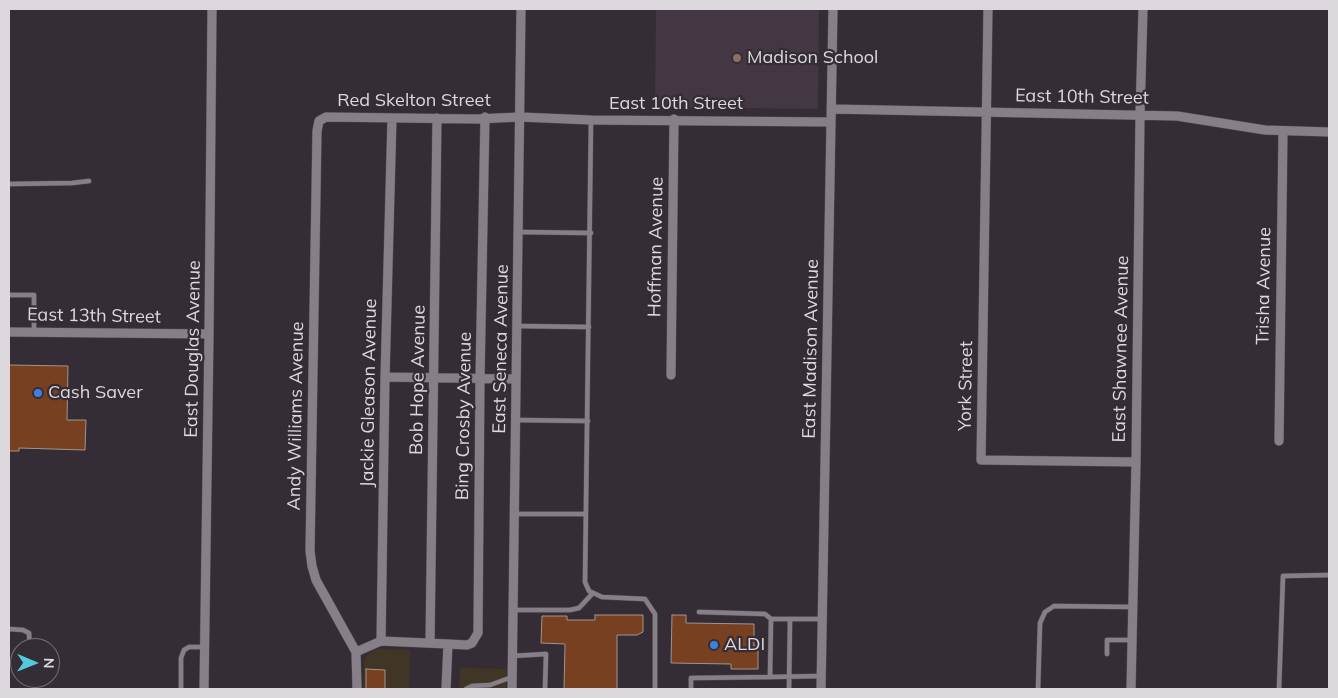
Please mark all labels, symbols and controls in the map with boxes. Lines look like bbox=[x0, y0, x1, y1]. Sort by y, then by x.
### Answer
place label: Madison School bbox=[747, 47, 878, 69]
marker: Madison School bbox=[731, 52, 743, 64]
street label: East 10th Street bbox=[1015, 85, 1149, 109]
street label: Red Skelton Street bbox=[337, 90, 491, 112]
street label: East 10th Street bbox=[609, 93, 743, 115]
street label: Hoffman Avenue bbox=[644, 177, 668, 317]
street label: Trisha Avenue bbox=[1252, 227, 1276, 345]
street label: East Shawnee Avenue bbox=[1109, 255, 1133, 443]
street label: East Madison Avenue bbox=[799, 259, 823, 439]
street label: East Douglas Avenue bbox=[181, 260, 205, 438]
street label: East Seneca Avenue bbox=[489, 264, 513, 434]
street label: Jackie Gleason Avenue bbox=[357, 298, 381, 488]
street label: East 13th Street bbox=[27, 304, 161, 328]
street label: Bob Hope Avenue bbox=[406, 305, 430, 455]
street label: Andy Williams Avenue bbox=[284, 321, 308, 511]
street label: Bing Crosby Avenue bbox=[452, 332, 476, 500]
street label: York Street bbox=[954, 341, 978, 431]
place label: Cash Saver bbox=[48, 382, 143, 404]
marker: Cash Saver bbox=[32, 387, 44, 399]
place label: ALDI bbox=[724, 634, 765, 656]
north arrow bbox=[10, 638, 60, 688]
marker: ALDI bbox=[708, 639, 720, 651]
text: N bbox=[40, 658, 58, 669]

